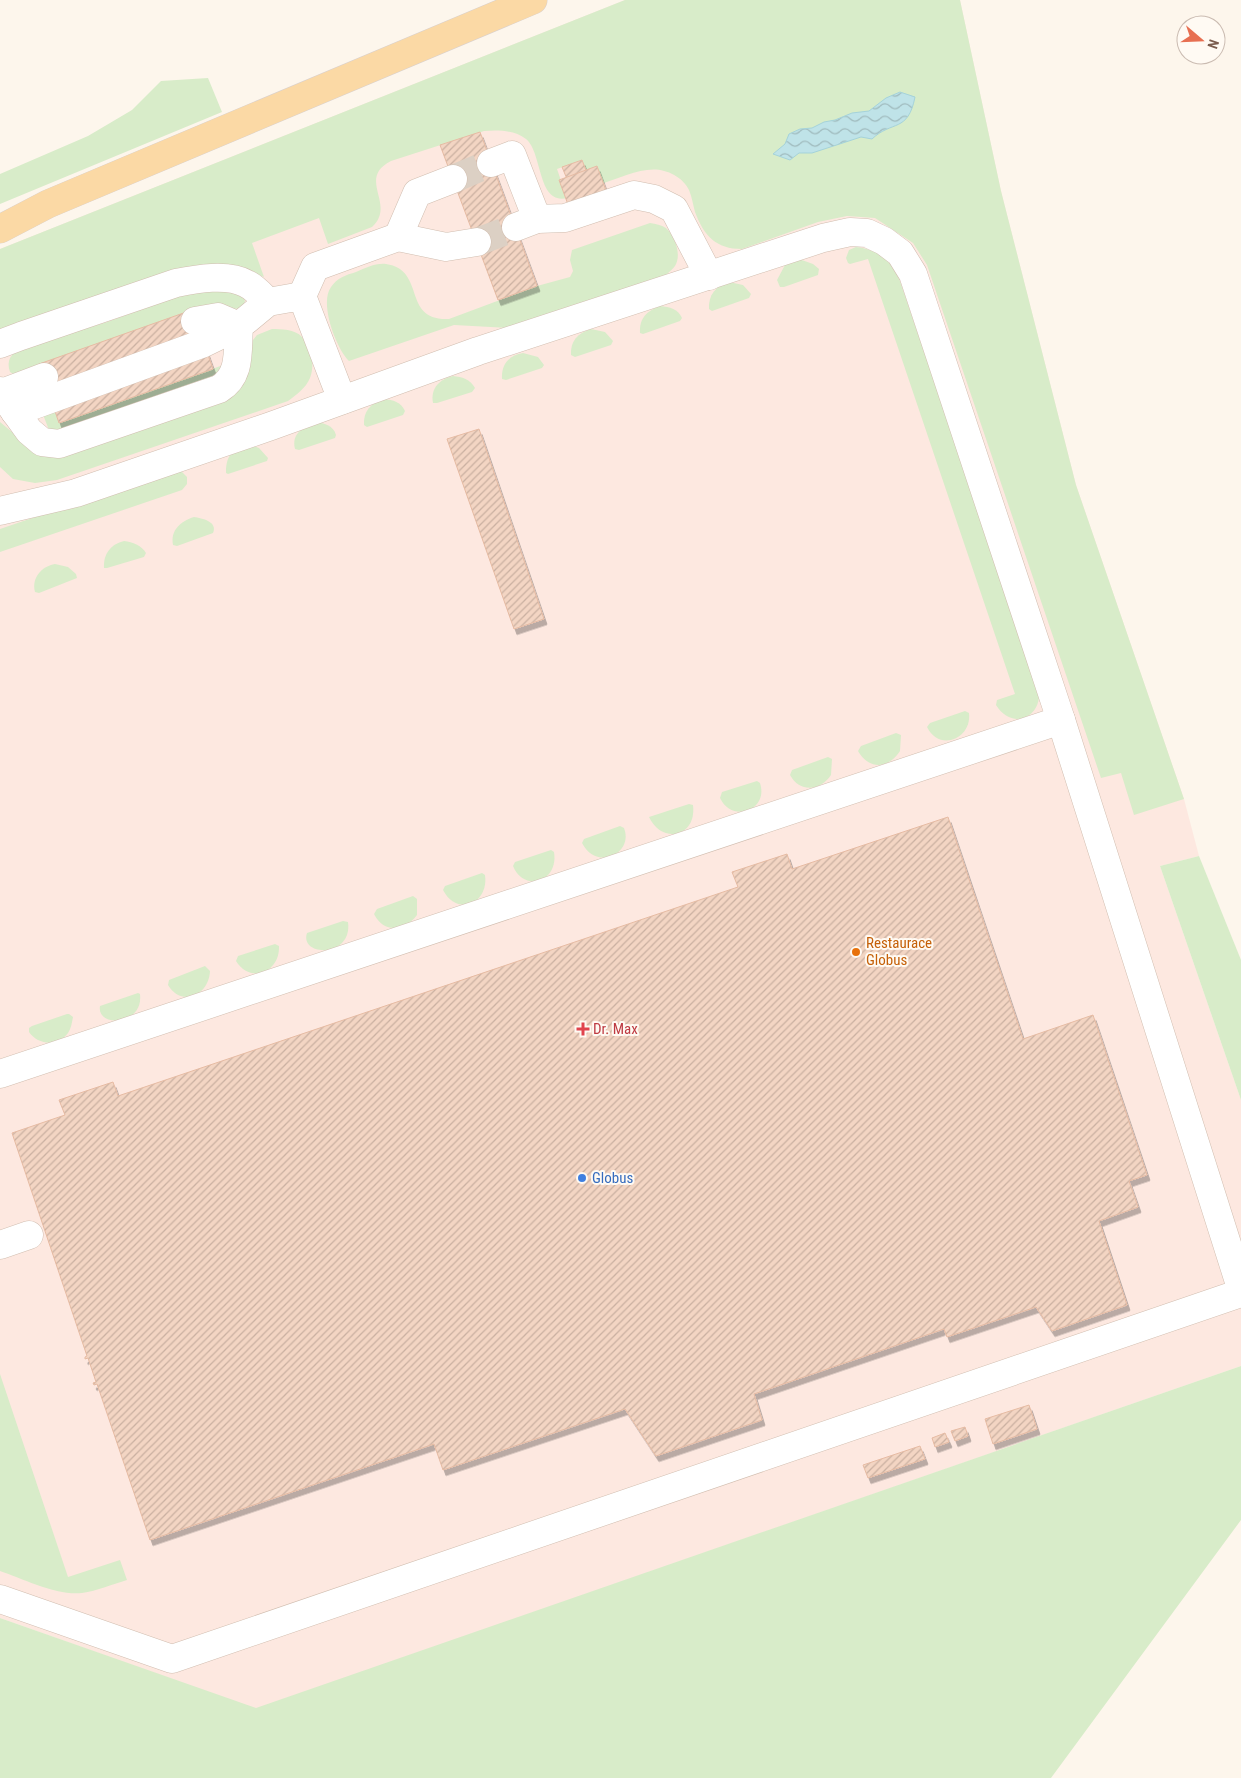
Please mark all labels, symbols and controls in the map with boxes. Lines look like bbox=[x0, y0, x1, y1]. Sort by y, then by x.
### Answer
north arrow bbox=[1176, 15, 1226, 65]
text: N bbox=[1204, 38, 1222, 51]
place label: Restaurace Globus bbox=[866, 934, 932, 969]
marker: Restaurace Globus bbox=[850, 946, 862, 958]
place label: Dr. Max bbox=[593, 1020, 638, 1038]
marker: Dr. Max bbox=[577, 1023, 589, 1035]
place label: Globus bbox=[592, 1169, 633, 1187]
marker: Globus bbox=[576, 1172, 588, 1184]

